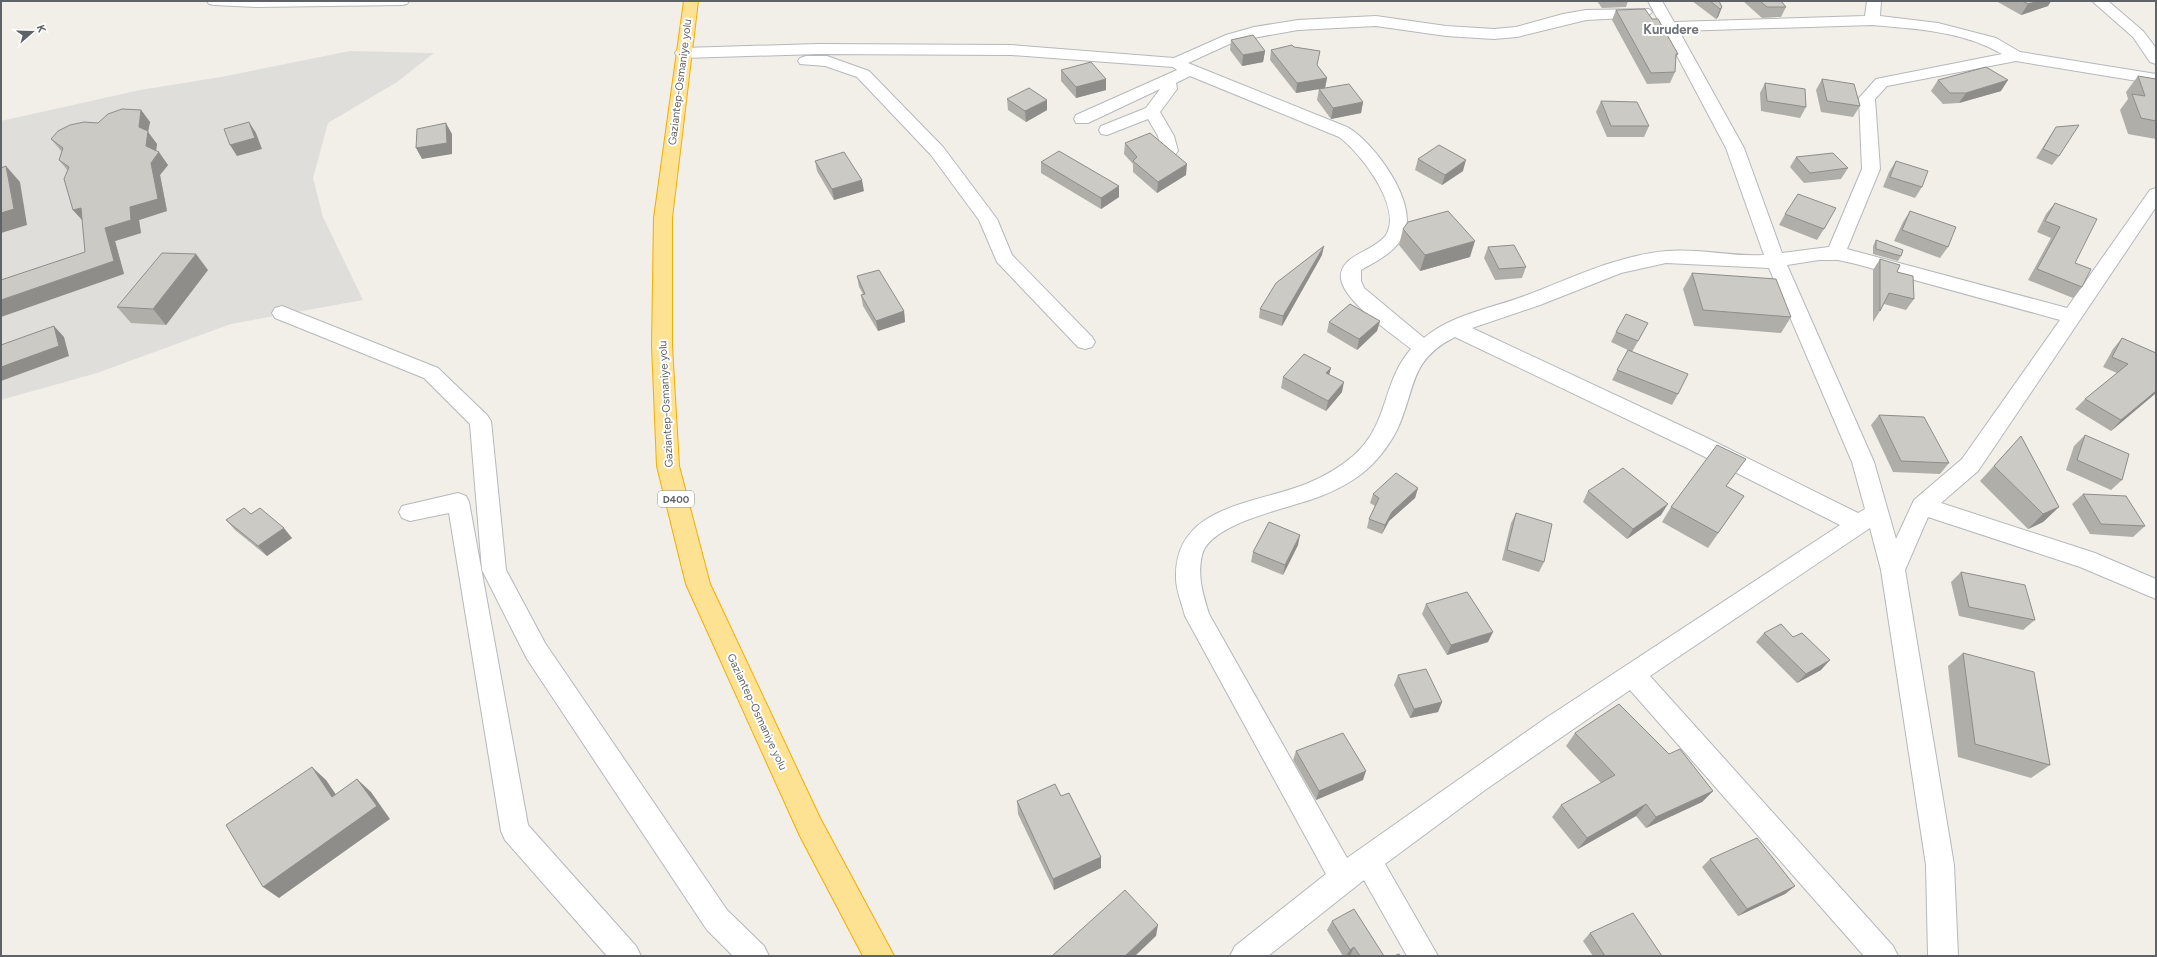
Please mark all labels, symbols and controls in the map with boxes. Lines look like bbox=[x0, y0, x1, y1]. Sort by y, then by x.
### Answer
north arrow bbox=[12, 12, 52, 52]
street label: Gaziantep-Osmaniye yolu bbox=[666, 18, 694, 146]
district label: Kurudere bbox=[1643, 22, 1699, 37]
text: K bbox=[34, 23, 49, 35]
street label: Gaziantep-Osmaniye yolu bbox=[656, 340, 676, 468]
road number: D400 bbox=[658, 491, 694, 507]
street label: Gaziantep-Osmaniye yolu bbox=[724, 652, 790, 772]

